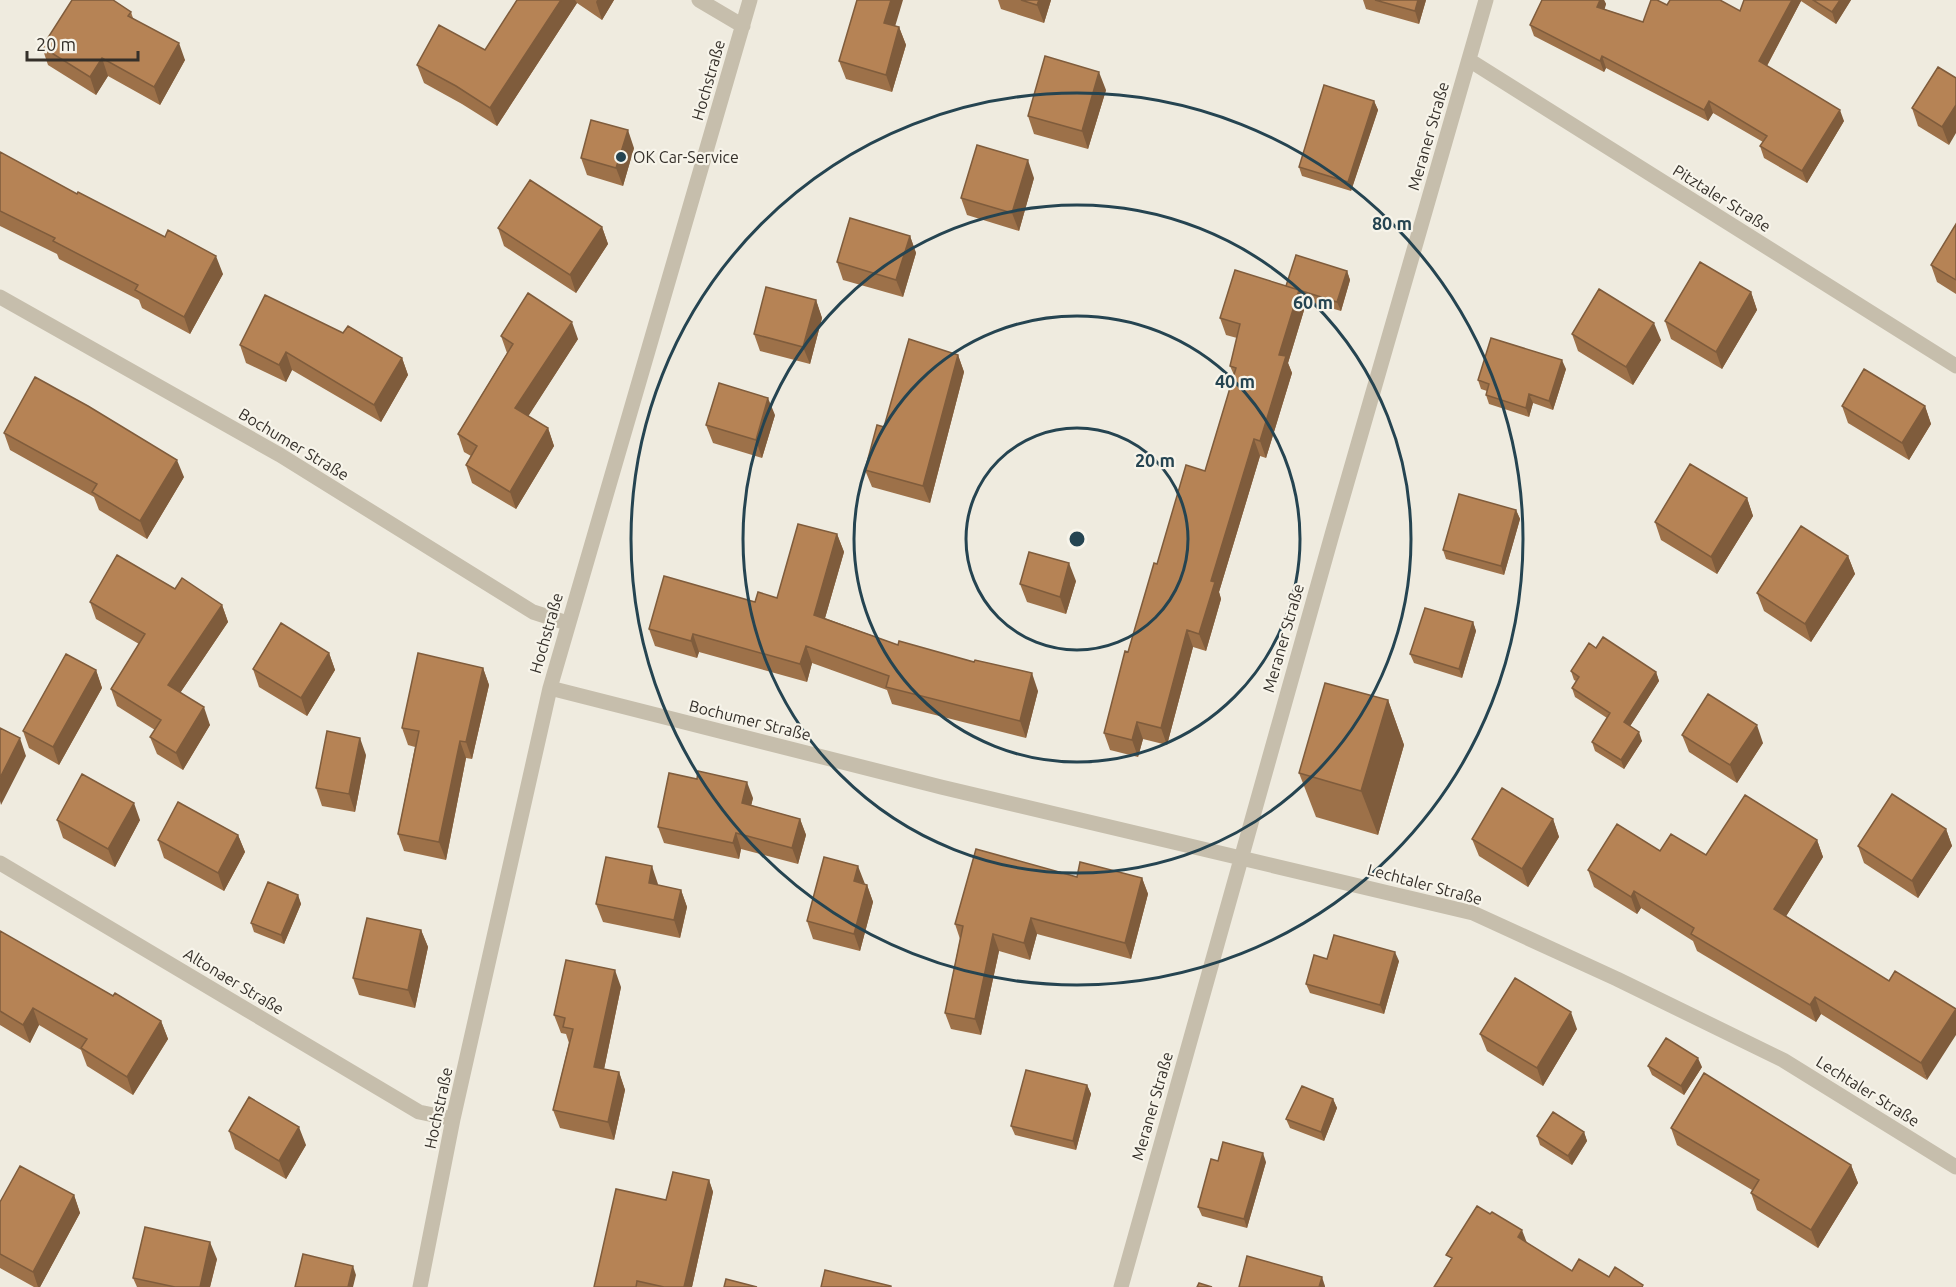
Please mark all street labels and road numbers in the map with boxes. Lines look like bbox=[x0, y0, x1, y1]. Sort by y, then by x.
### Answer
street label: Hochstraße bbox=[688, 38, 728, 122]
street label: Meraner Straße bbox=[1404, 80, 1452, 192]
street label: Pitztaler Straße bbox=[1670, 161, 1774, 235]
street label: Bochumer Straße bbox=[236, 404, 352, 484]
street label: Meraner Straße bbox=[1259, 582, 1307, 694]
street label: Hochstraße bbox=[526, 591, 566, 675]
street label: Bochumer Straße bbox=[687, 696, 813, 744]
street label: Lechtaler Straße bbox=[1366, 860, 1484, 908]
street label: Altonaer Straße bbox=[181, 944, 287, 1018]
street label: Meraner Straße bbox=[1128, 1050, 1176, 1162]
street label: Lechtaler Straße bbox=[1813, 1052, 1923, 1130]
street label: Hochstraße bbox=[421, 1065, 455, 1151]

